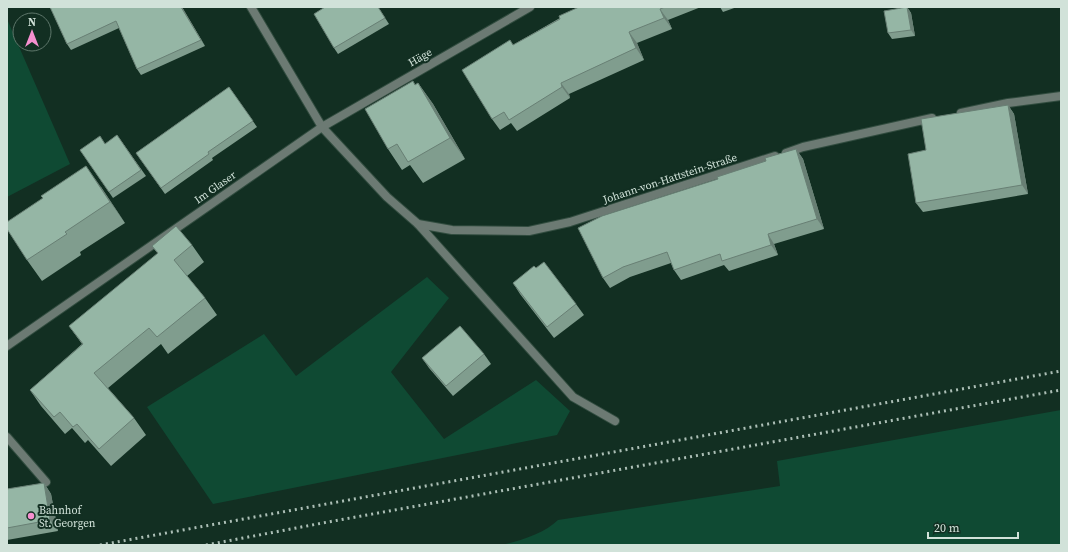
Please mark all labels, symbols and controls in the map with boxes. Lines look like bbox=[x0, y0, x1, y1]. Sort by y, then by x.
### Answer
north arrow bbox=[12, 12, 52, 52]
text: N bbox=[28, 15, 36, 30]
street label: Häge bbox=[406, 44, 435, 70]
street label: Johann-von-Hattstein-Straße bbox=[600, 150, 739, 208]
street label: Im Glaser bbox=[191, 167, 239, 207]
place label: Bahnhof St. Georgen bbox=[39, 503, 96, 531]
marker: Bahnhof St. Georgen bbox=[26, 511, 36, 521]
scale bar bbox=[928, 514, 1018, 540]
text: 20 m bbox=[934, 520, 960, 536]

